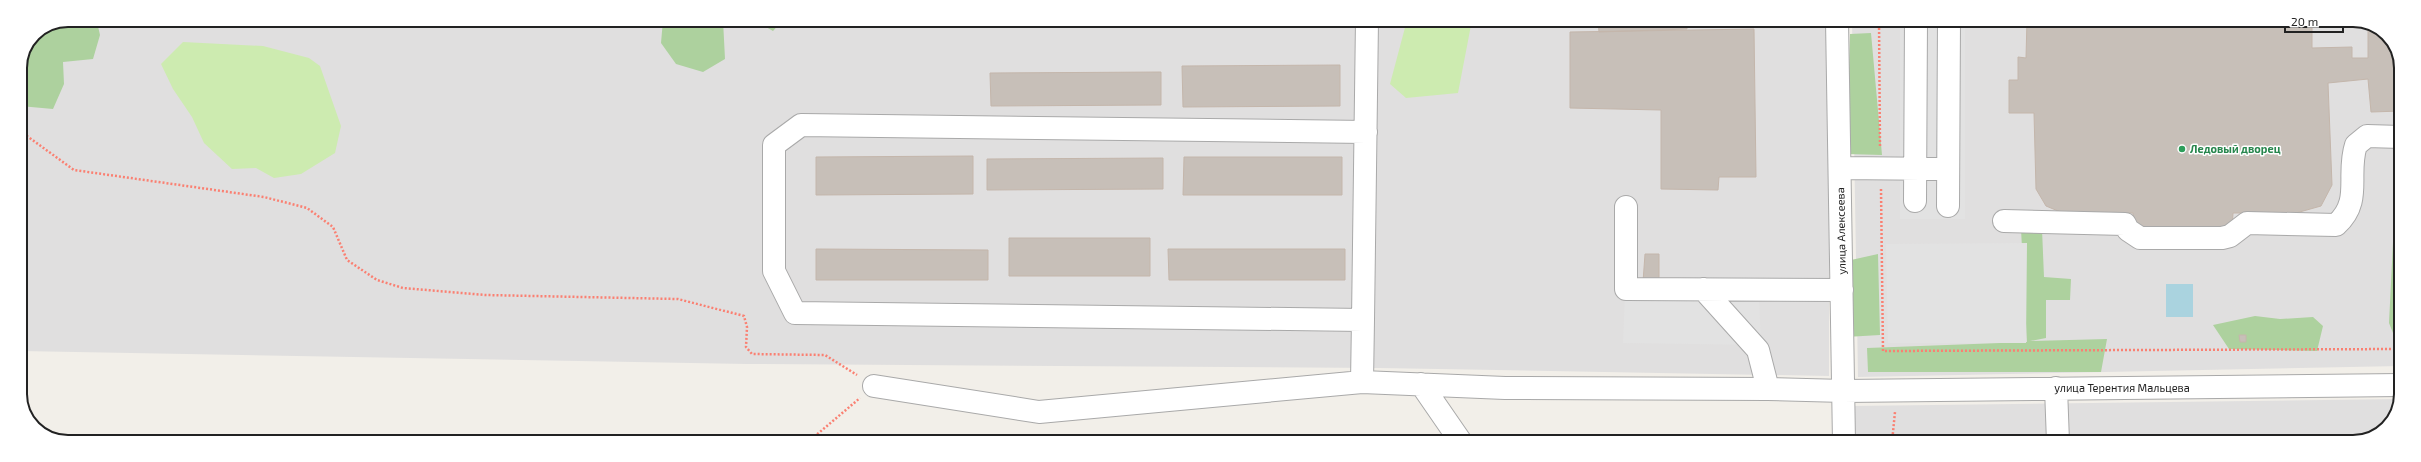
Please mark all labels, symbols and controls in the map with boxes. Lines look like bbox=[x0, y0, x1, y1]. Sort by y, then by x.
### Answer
scale bar bbox=[2285, 8, 2343, 34]
text: 20 m bbox=[2291, 14, 2318, 28]
place label: Ледовый дворец bbox=[2190, 142, 2281, 155]
marker: Ледовый дворец bbox=[2177, 144, 2187, 154]
street label: улица Алексеева bbox=[1833, 187, 1849, 275]
street label: улица Терентия Мальцева bbox=[2054, 381, 2190, 395]

